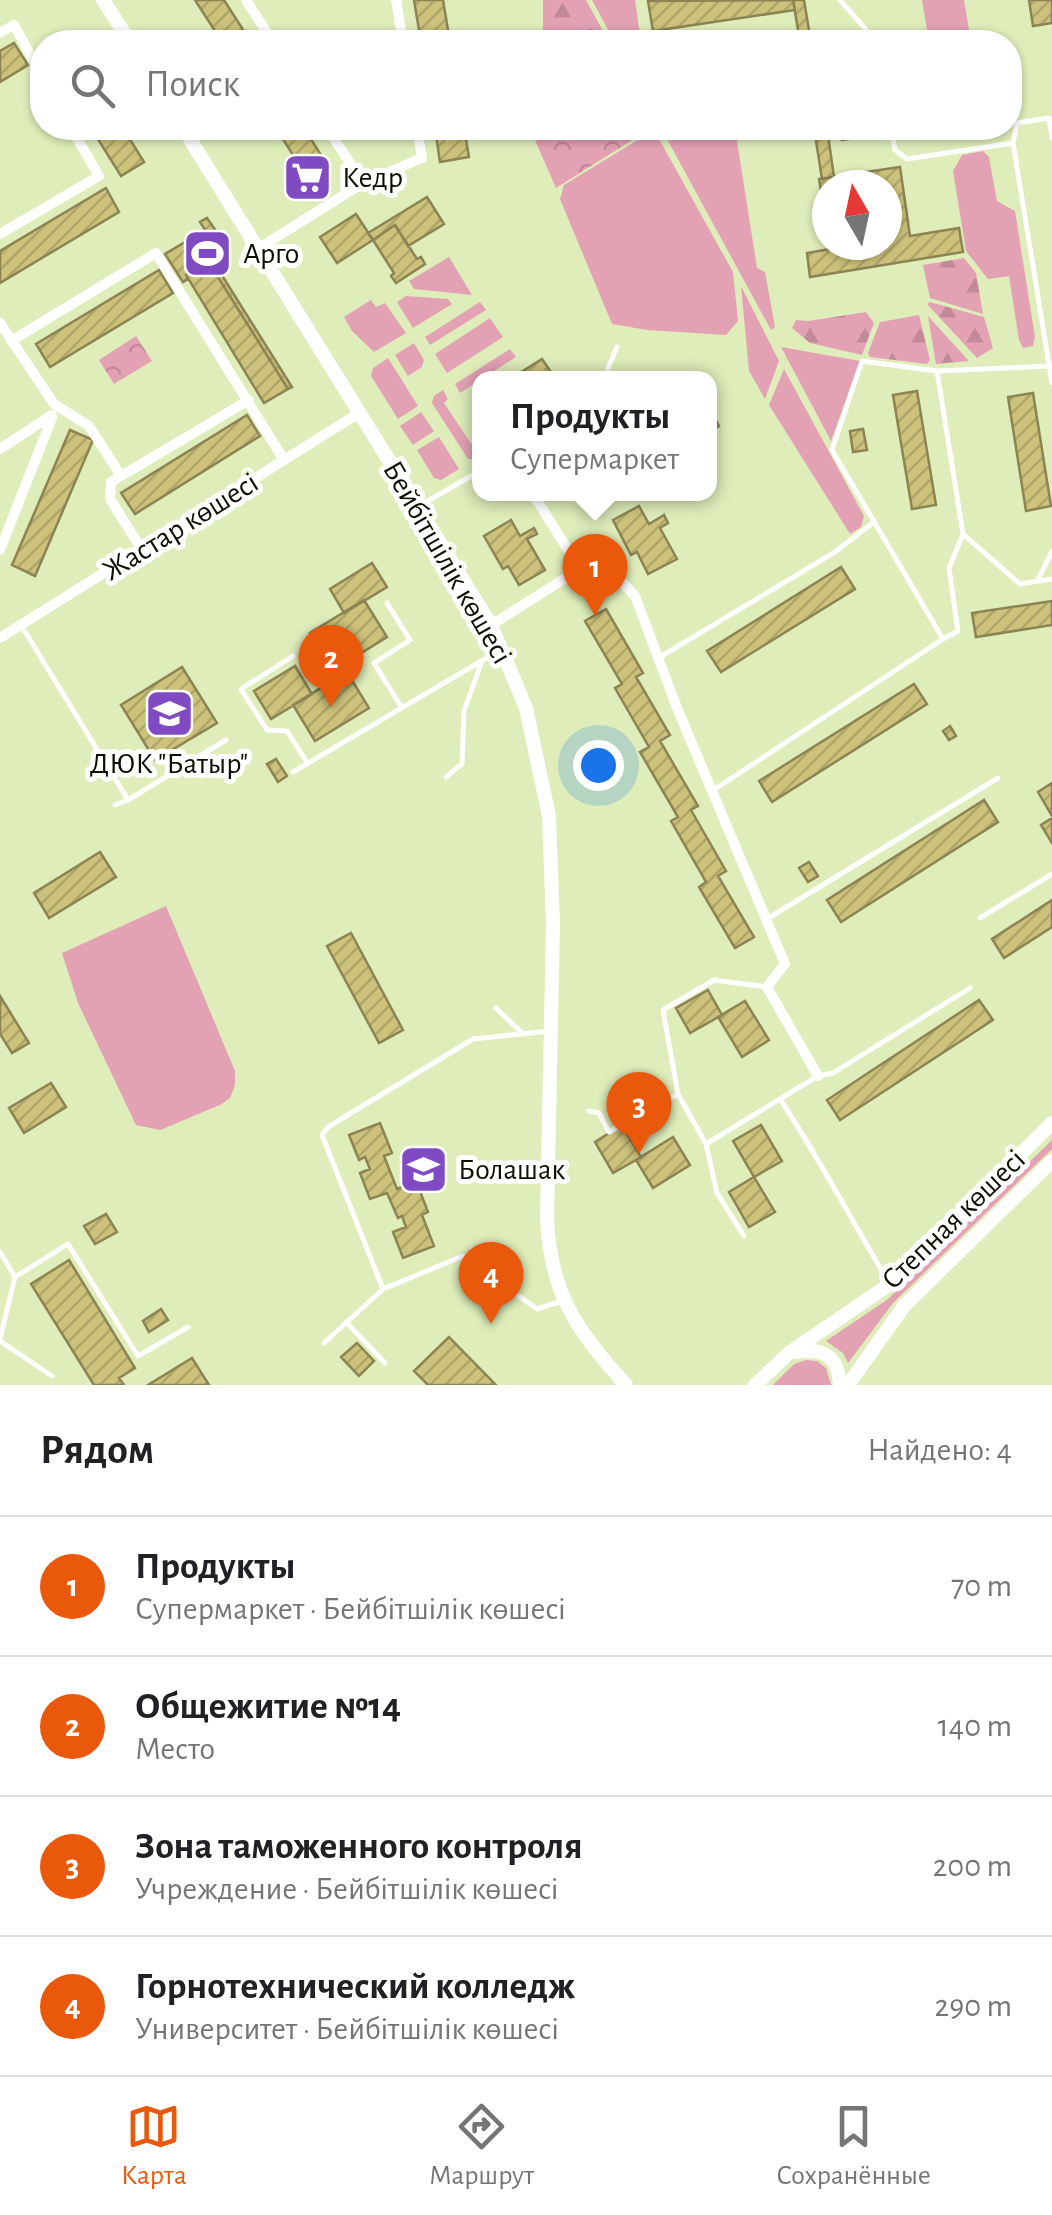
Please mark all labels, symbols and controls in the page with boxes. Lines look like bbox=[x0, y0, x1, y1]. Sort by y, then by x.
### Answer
search box bbox=[30, 30, 1022, 140]
icon: search bbox=[65, 58, 120, 113]
text: Поиск bbox=[145, 66, 240, 104]
supermarket icon: Кедр bbox=[281, 151, 333, 203]
place label: Кедр bbox=[342, 163, 403, 193]
north arrow bbox=[812, 170, 902, 260]
sports icon: Арго bbox=[182, 227, 234, 279]
place label: Арго bbox=[243, 239, 299, 269]
popup bbox=[472, 371, 717, 501]
text: Продукты bbox=[510, 398, 670, 436]
text: Супермаркет bbox=[510, 443, 679, 475]
street label: Бейбітшілік көшесі bbox=[377, 456, 517, 669]
street label: Жастар көшесі bbox=[98, 467, 264, 586]
pin: 1 bbox=[562, 534, 628, 616]
pin: 2 bbox=[298, 624, 364, 707]
school or university icon: ДЮК "Батыр" bbox=[143, 688, 195, 740]
your location bbox=[573, 740, 624, 791]
place label: ДЮК "Батыр" bbox=[90, 749, 248, 779]
pin: 3 bbox=[606, 1072, 672, 1154]
school or university icon: Болашак bbox=[397, 1143, 449, 1195]
street label: Степная көшесі bbox=[876, 1144, 1031, 1295]
place label: Болашак bbox=[458, 1155, 565, 1185]
pin: 4 bbox=[458, 1242, 524, 1324]
text: Рядом bbox=[40, 1429, 154, 1471]
text: Найдено: 4 bbox=[867, 1434, 1012, 1466]
text: Продукты bbox=[135, 1548, 296, 1586]
text: 1 bbox=[67, 1570, 78, 1602]
text: 70 m bbox=[951, 1570, 1012, 1602]
text: Супермаркет · Бейбітшілік көшесі bbox=[135, 1593, 566, 1625]
text: Общежитие №14 bbox=[135, 1688, 401, 1726]
text: 2 bbox=[65, 1710, 80, 1742]
text: 140 m bbox=[938, 1710, 1012, 1742]
text: Место bbox=[135, 1733, 215, 1765]
text: Зона таможенного контроля bbox=[135, 1828, 583, 1866]
text: 3 bbox=[66, 1850, 79, 1882]
text: 200 m bbox=[933, 1850, 1012, 1882]
text: Учреждение · Бейбітшілік көшесі bbox=[135, 1873, 559, 1905]
text: Горнотехнический колледж bbox=[135, 1968, 575, 2006]
text: 4 bbox=[64, 1990, 81, 2022]
text: 290 m bbox=[935, 1990, 1012, 2022]
text: Университет · Бейбітшілік көшесі bbox=[135, 2013, 559, 2045]
tab: Карта bbox=[121, 2099, 187, 2193]
tab: Маршрут bbox=[429, 2099, 534, 2193]
tab: Сохранённые bbox=[776, 2099, 931, 2193]

